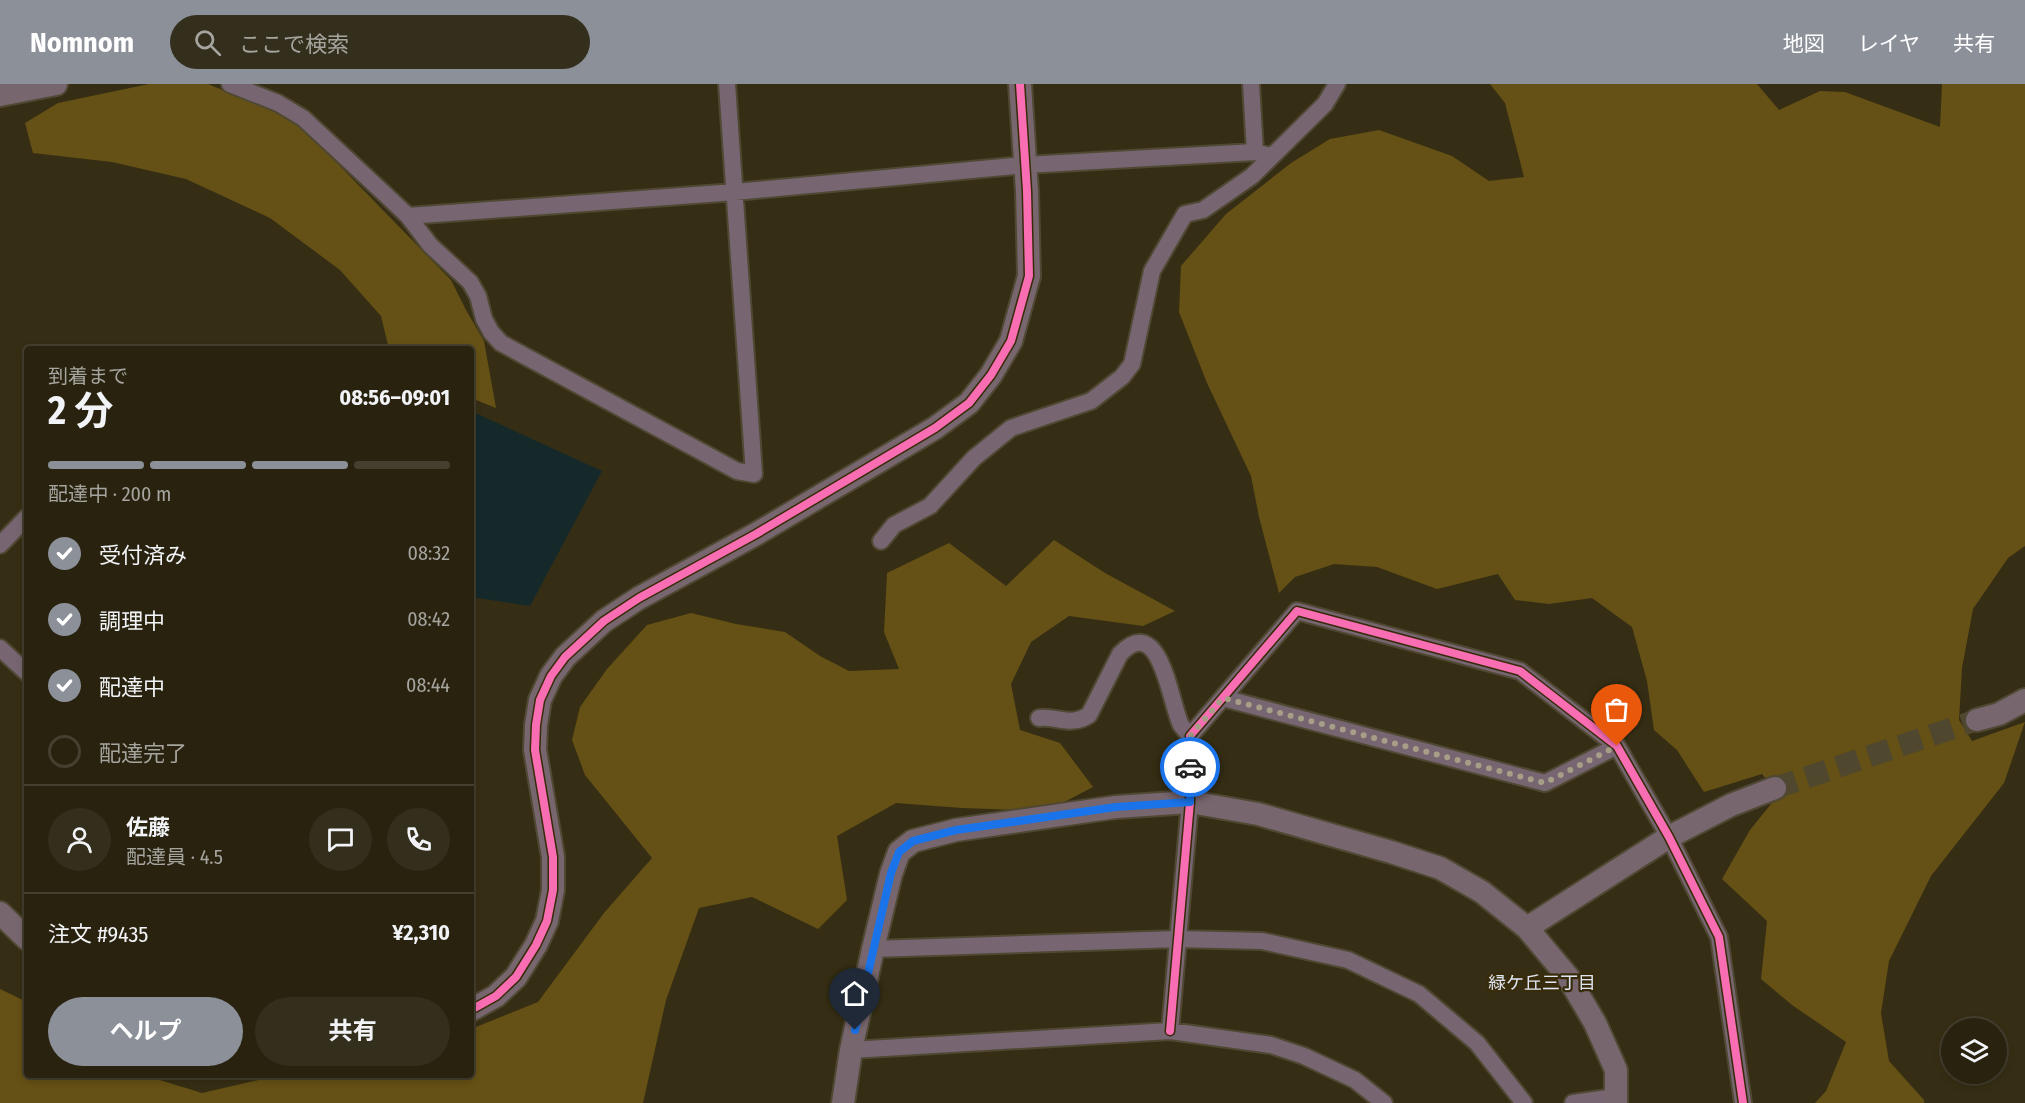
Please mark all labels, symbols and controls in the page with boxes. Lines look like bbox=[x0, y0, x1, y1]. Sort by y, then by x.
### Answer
search box bbox=[170, 15, 590, 69]
text: Nomnom bbox=[30, 26, 134, 59]
icon: search bbox=[191, 26, 224, 59]
text: ここで検索 bbox=[239, 31, 349, 58]
text: 地図 bbox=[1783, 31, 1825, 57]
text: レイヤ bbox=[1858, 31, 1920, 57]
text: 共有 bbox=[1953, 31, 1995, 57]
text: 到着まで bbox=[48, 364, 128, 388]
text: 08:56–09:01 bbox=[339, 384, 450, 411]
text: 2 分 bbox=[48, 388, 113, 434]
text: 配達中 · 200 m bbox=[48, 482, 171, 506]
icon: check bbox=[48, 537, 81, 570]
text: 08:32 bbox=[407, 541, 450, 565]
text: 受付済み bbox=[99, 542, 187, 569]
icon: check bbox=[48, 603, 81, 636]
text: 08:42 bbox=[407, 607, 450, 631]
text: 調理中 bbox=[99, 608, 165, 635]
icon: check bbox=[48, 669, 81, 702]
text: 08:44 bbox=[406, 673, 450, 697]
text: 配達中 bbox=[99, 674, 165, 701]
pin bbox=[1591, 684, 1642, 746]
icon: bag bbox=[1600, 693, 1633, 726]
courier bbox=[1160, 737, 1220, 797]
text: 配達完了 bbox=[99, 740, 187, 767]
icon: car bbox=[1174, 751, 1207, 784]
button: person bbox=[48, 808, 111, 871]
button: chat bbox=[309, 808, 372, 871]
button: phone bbox=[387, 808, 450, 871]
text: 佐藤 bbox=[126, 814, 170, 841]
text: 配達員 · 4.5 bbox=[126, 845, 223, 869]
text: ¥2,310 bbox=[392, 919, 450, 946]
text: 注文 #9435 bbox=[48, 921, 148, 948]
pin bbox=[829, 968, 880, 1030]
district label: 緑ケ丘三丁目 bbox=[1488, 972, 1596, 994]
icon: home bbox=[838, 977, 871, 1010]
button: ヘルプ bbox=[48, 997, 243, 1066]
button: 共有 bbox=[255, 997, 450, 1066]
map controls bbox=[1941, 1018, 2007, 1084]
button: layers bbox=[1941, 1018, 2007, 1084]

